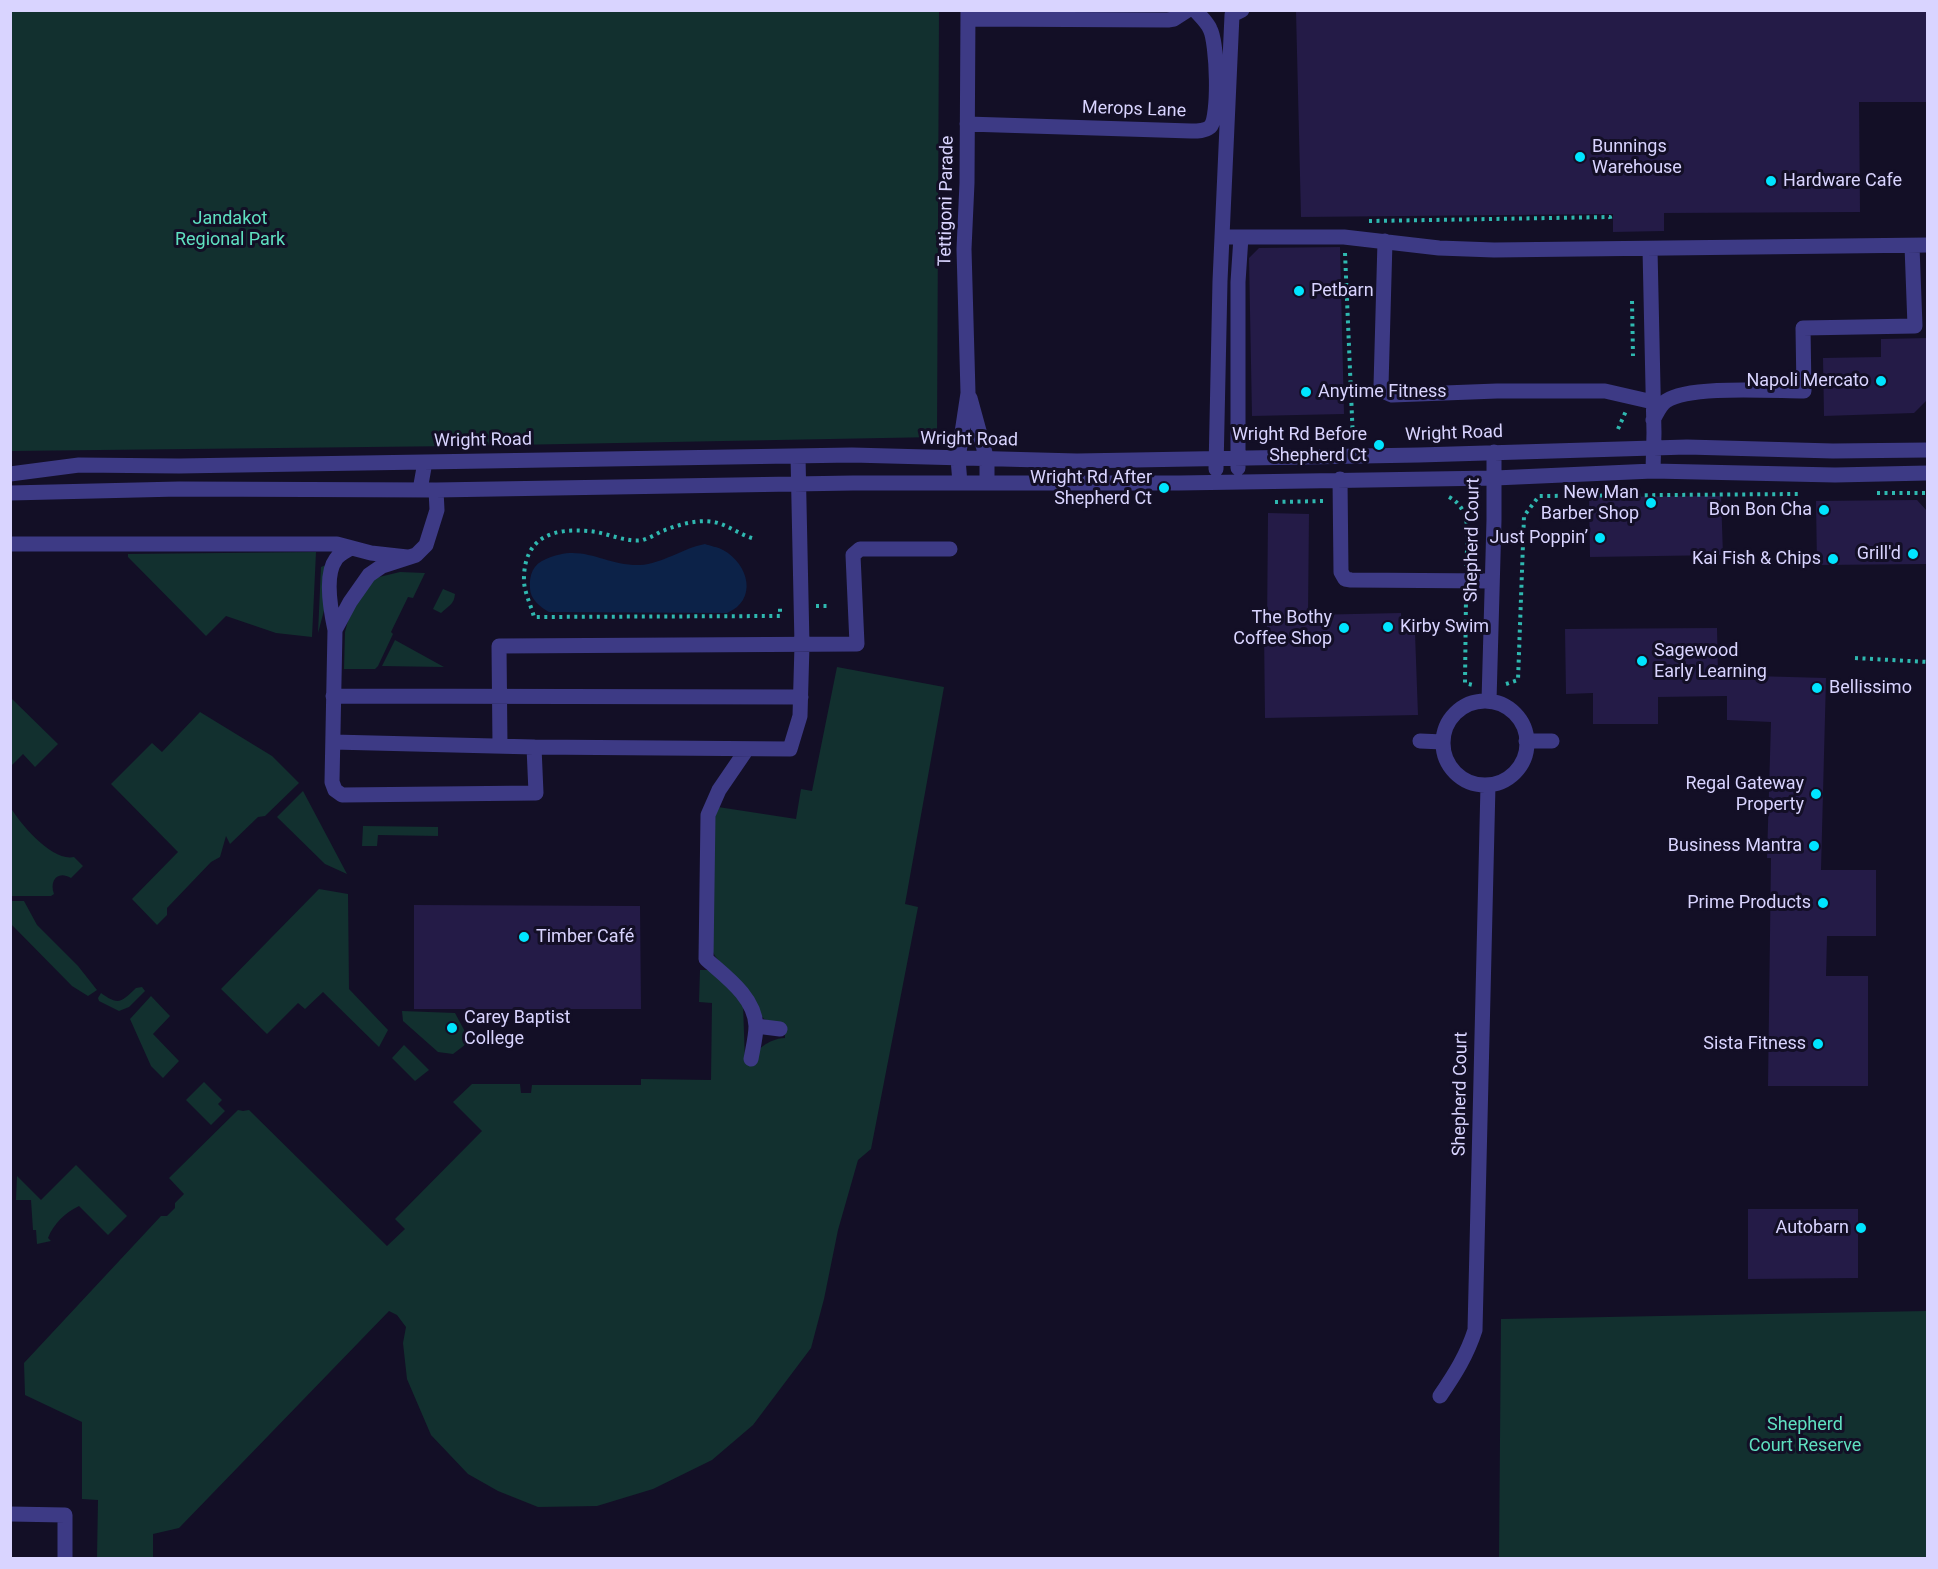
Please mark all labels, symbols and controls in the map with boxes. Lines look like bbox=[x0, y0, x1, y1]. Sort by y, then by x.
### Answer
street label: Merops Lane bbox=[1082, 97, 1186, 123]
street label: Tettigoni Parade bbox=[935, 135, 959, 267]
place label: Bunnings Warehouse bbox=[1592, 136, 1682, 178]
marker: Bunnings Warehouse bbox=[1573, 150, 1587, 164]
place label: Hardware Cafe bbox=[1783, 170, 1902, 192]
marker: Hardware Cafe bbox=[1764, 174, 1778, 188]
park label: Jandakot Regional Park bbox=[175, 208, 285, 250]
place label: Petbarn bbox=[1311, 280, 1374, 302]
marker: Petbarn bbox=[1292, 284, 1306, 298]
place label: Napoli Mercato bbox=[1746, 370, 1869, 392]
marker: Napoli Mercato bbox=[1874, 374, 1888, 388]
place label: Anytime Fitness bbox=[1318, 381, 1447, 403]
marker: Anytime Fitness bbox=[1299, 385, 1313, 399]
street label: Wright Road bbox=[1405, 421, 1503, 447]
place label: Wright Rd Before Shepherd Ct bbox=[1232, 424, 1367, 466]
street label: Wright Road bbox=[920, 428, 1018, 452]
street label: Wright Road bbox=[434, 429, 532, 453]
marker: Wright Rd Before Shepherd Ct bbox=[1372, 438, 1386, 452]
place label: Wright Rd After Shepherd Ct bbox=[1030, 467, 1152, 510]
street label: Shepherd Court bbox=[1461, 478, 1485, 602]
marker: Wright Rd After Shepherd Ct bbox=[1157, 481, 1171, 495]
place label: New Man Barber Shop bbox=[1541, 482, 1639, 524]
marker: New Man Barber Shop bbox=[1644, 496, 1658, 510]
place label: Bon Bon Cha bbox=[1709, 499, 1812, 521]
marker: Bon Bon Cha bbox=[1817, 503, 1831, 517]
place label: Just Poppin’ bbox=[1490, 527, 1588, 549]
marker: Just Poppin’ bbox=[1593, 531, 1607, 545]
place label: Grill'd bbox=[1857, 543, 1901, 565]
marker: Grill'd bbox=[1906, 547, 1920, 561]
place label: Kai Fish & Chips bbox=[1692, 548, 1821, 570]
marker: Kai Fish & Chips bbox=[1826, 552, 1840, 566]
place label: The Bothy Coffee Shop bbox=[1233, 607, 1332, 650]
place label: Kirby Swim bbox=[1400, 616, 1489, 638]
marker: Kirby Swim bbox=[1381, 620, 1395, 634]
marker: The Bothy Coffee Shop bbox=[1337, 621, 1351, 635]
place label: Sagewood Early Learning bbox=[1654, 640, 1767, 682]
marker: Sagewood Early Learning bbox=[1635, 654, 1649, 668]
place label: Bellissimo bbox=[1829, 677, 1912, 699]
marker: Bellissimo bbox=[1810, 681, 1824, 695]
place label: Regal Gateway Property bbox=[1685, 773, 1804, 816]
marker: Regal Gateway Property bbox=[1809, 787, 1823, 801]
place label: Business Mantra bbox=[1668, 835, 1802, 857]
marker: Business Mantra bbox=[1807, 839, 1821, 853]
place label: Prime Products bbox=[1687, 892, 1811, 914]
marker: Prime Products bbox=[1816, 896, 1830, 910]
place label: Timber Café bbox=[536, 926, 634, 948]
marker: Timber Café bbox=[517, 930, 531, 944]
place label: Carey Baptist College bbox=[464, 1007, 570, 1050]
marker: Carey Baptist College bbox=[445, 1021, 459, 1035]
street label: Shepherd Court bbox=[1449, 1032, 1473, 1156]
place label: Sista Fitness bbox=[1703, 1033, 1806, 1055]
marker: Sista Fitness bbox=[1811, 1037, 1825, 1051]
place label: Autobarn bbox=[1776, 1217, 1849, 1239]
marker: Autobarn bbox=[1854, 1221, 1868, 1235]
park label: Shepherd Court Reserve bbox=[1749, 1414, 1861, 1456]

